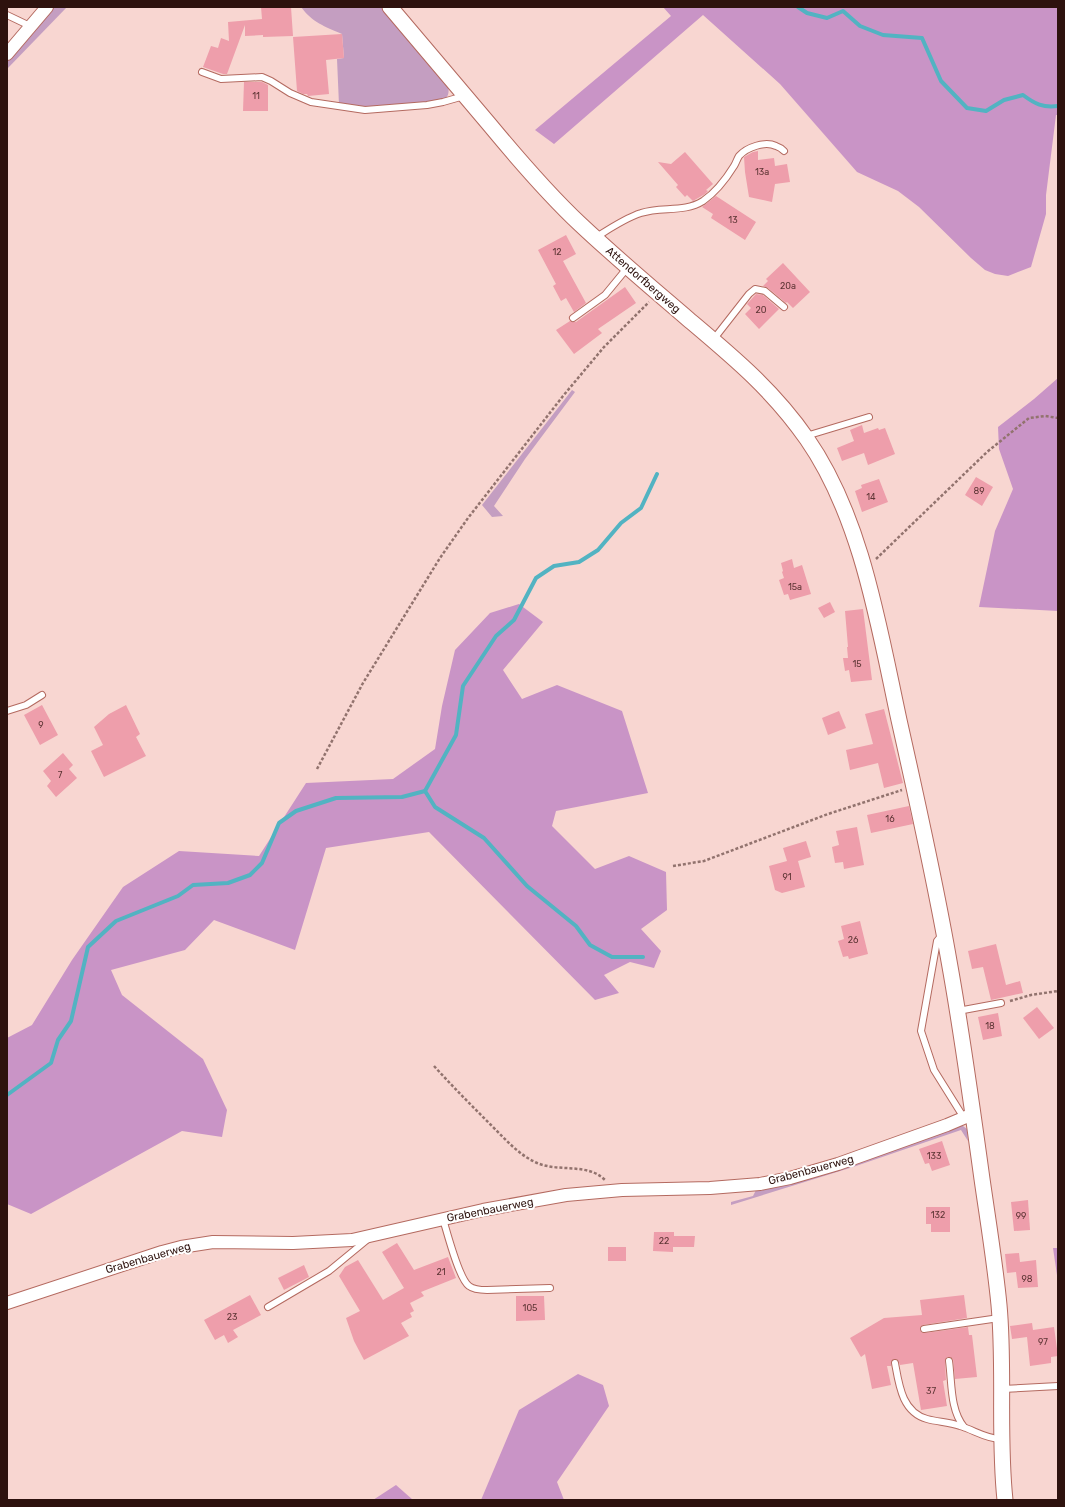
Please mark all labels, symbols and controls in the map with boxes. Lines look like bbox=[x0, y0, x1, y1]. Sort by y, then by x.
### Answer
house number: 11 bbox=[252, 91, 260, 101]
house number: 13a bbox=[755, 167, 769, 177]
house number: 13 bbox=[728, 215, 738, 225]
street label: Attendorfbergweg bbox=[603, 244, 683, 316]
house number: 12 bbox=[552, 247, 562, 257]
house number: 20a bbox=[780, 281, 796, 291]
house number: 20 bbox=[756, 305, 767, 315]
house number: 89 bbox=[973, 486, 985, 496]
house number: 14 bbox=[866, 492, 876, 502]
house number: 15a bbox=[788, 582, 802, 592]
house number: 15 bbox=[852, 659, 862, 669]
house number: 9 bbox=[38, 720, 44, 730]
house number: 7 bbox=[58, 770, 63, 780]
house number: 16 bbox=[885, 814, 895, 824]
house number: 91 bbox=[782, 872, 792, 882]
house number: 26 bbox=[848, 935, 859, 945]
house number: 18 bbox=[985, 1021, 995, 1031]
house number: 133 bbox=[927, 1151, 941, 1161]
street label: Grabenbauerweg bbox=[767, 1152, 855, 1188]
street label: Grabenbauerweg bbox=[446, 1195, 534, 1225]
house number: 132 bbox=[931, 1210, 945, 1220]
house number: 99 bbox=[1016, 1211, 1026, 1221]
house number: 22 bbox=[659, 1236, 669, 1246]
street label: Grabenbauerweg bbox=[104, 1240, 192, 1276]
house number: 21 bbox=[436, 1267, 446, 1277]
house number: 98 bbox=[1021, 1274, 1033, 1284]
house number: 105 bbox=[523, 1303, 537, 1313]
house number: 23 bbox=[227, 1312, 237, 1322]
house number: 97 bbox=[1038, 1337, 1048, 1347]
house number: 37 bbox=[926, 1386, 936, 1396]

